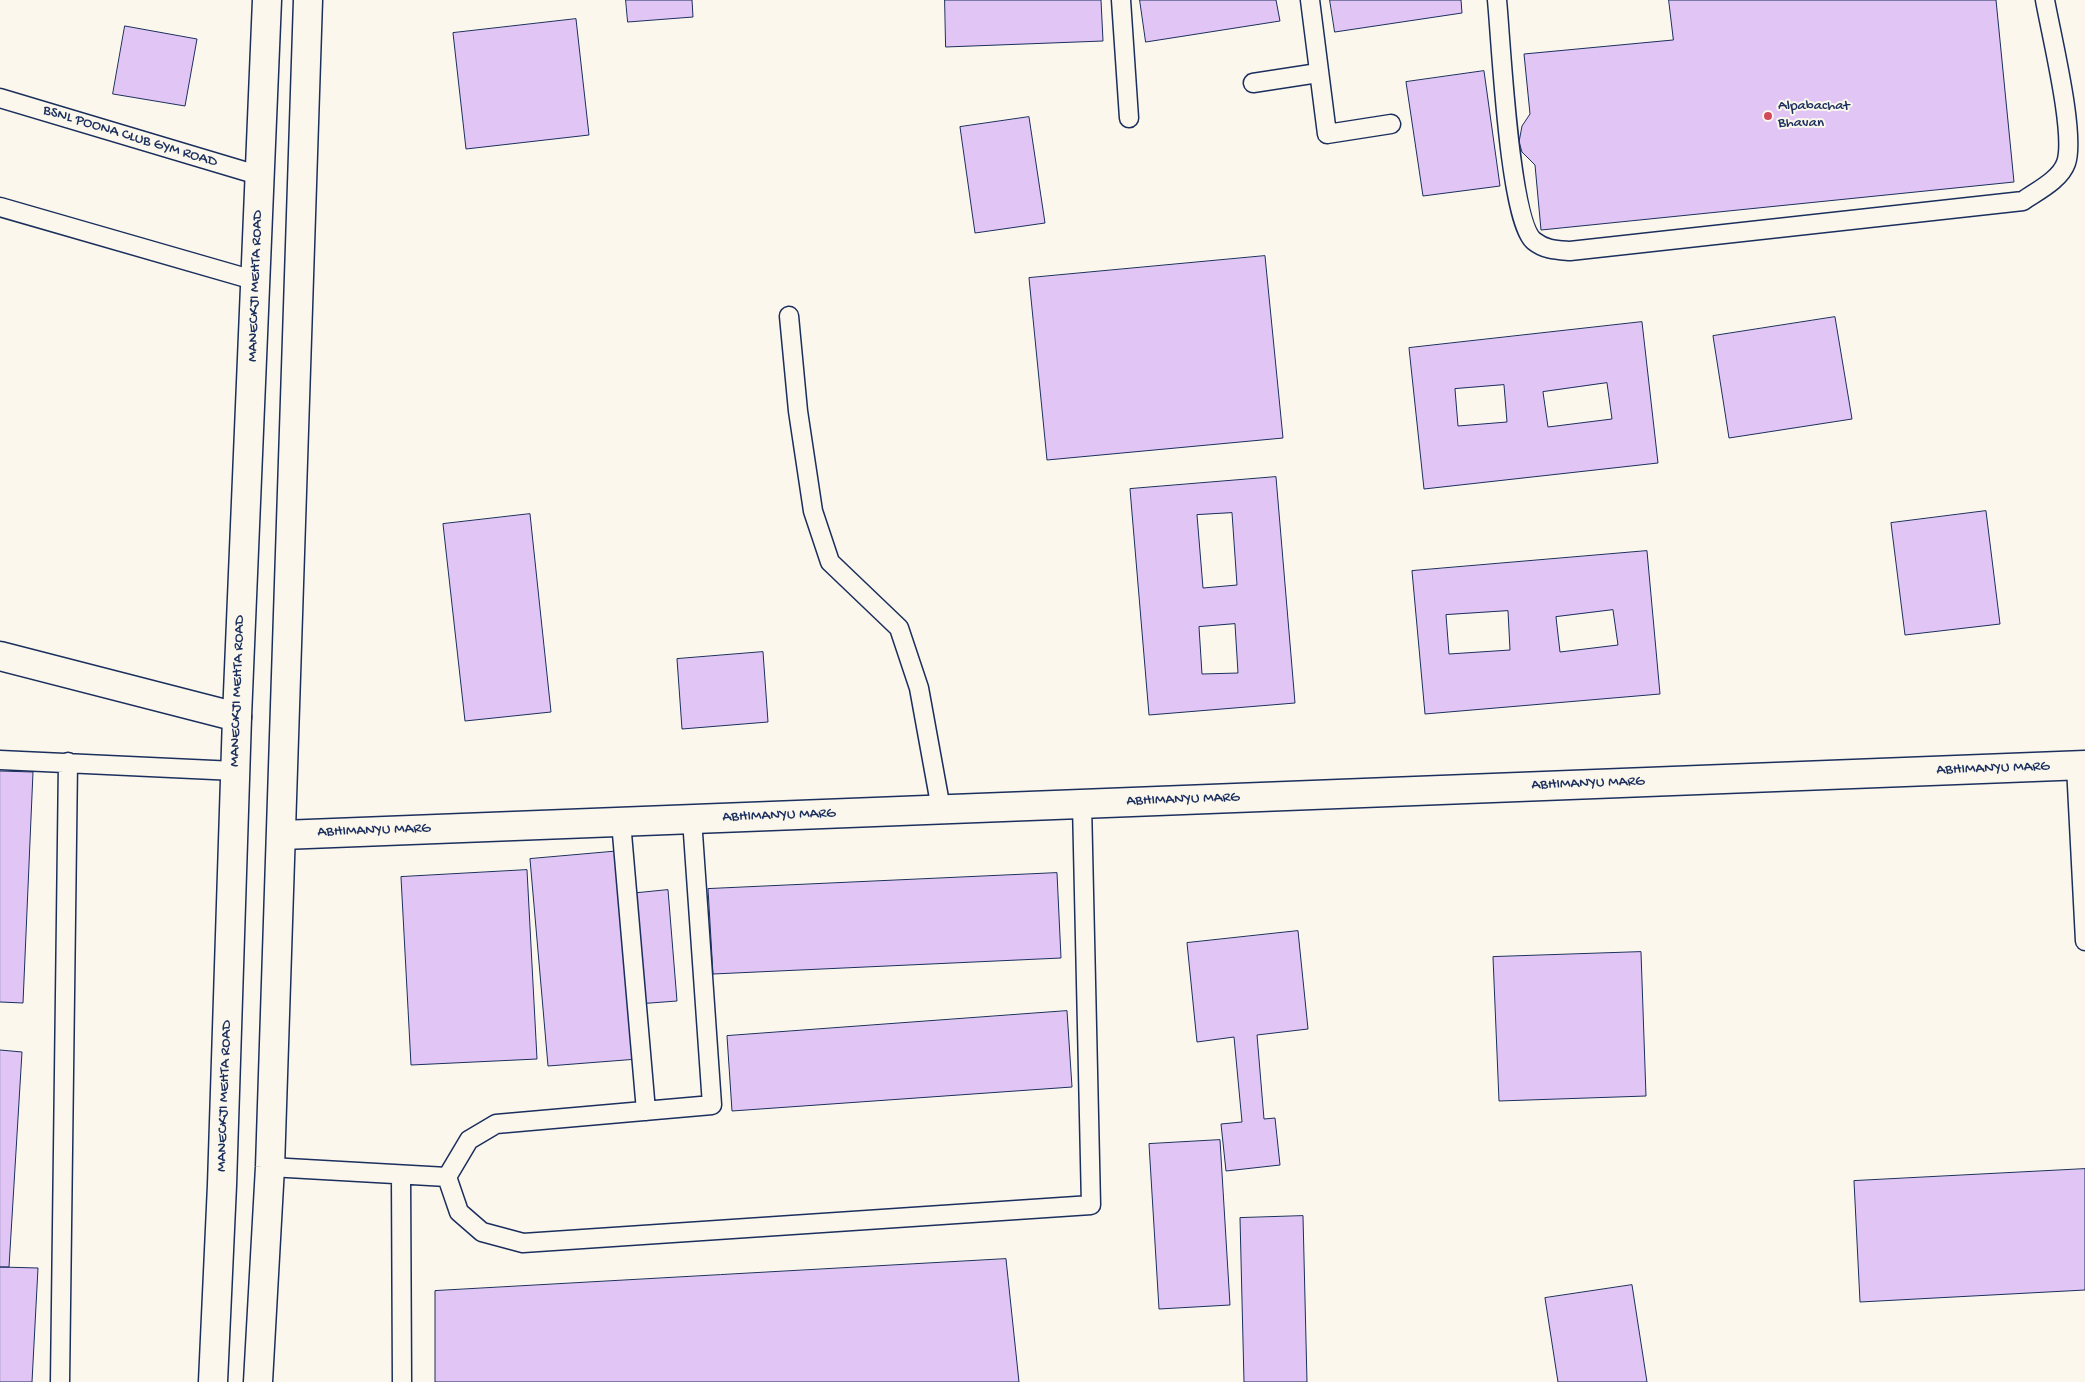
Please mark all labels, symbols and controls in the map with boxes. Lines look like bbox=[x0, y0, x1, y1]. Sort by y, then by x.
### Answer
place label: Alpabachat Bhavan bbox=[1778, 98, 1850, 133]
street label: BSNL POONA CLUB GYM ROAD bbox=[41, 102, 219, 172]
marker: Alpabachat Bhavan bbox=[1762, 110, 1774, 122]
street label: MANECKJI MEHTA ROAD bbox=[244, 210, 268, 362]
street label: MANECKJI MEHTA ROAD bbox=[226, 615, 250, 767]
street label: ABHIMANYU MARG bbox=[1936, 758, 2050, 780]
street label: ABHIMANYU MARG bbox=[1531, 773, 1645, 795]
street label: ABHIMANYU MARG bbox=[1126, 789, 1240, 811]
street label: ABHIMANYU MARG bbox=[722, 805, 836, 827]
street label: ABHIMANYU MARG bbox=[317, 820, 431, 842]
street label: MANECKJI MEHTA ROAD bbox=[213, 1020, 237, 1172]

